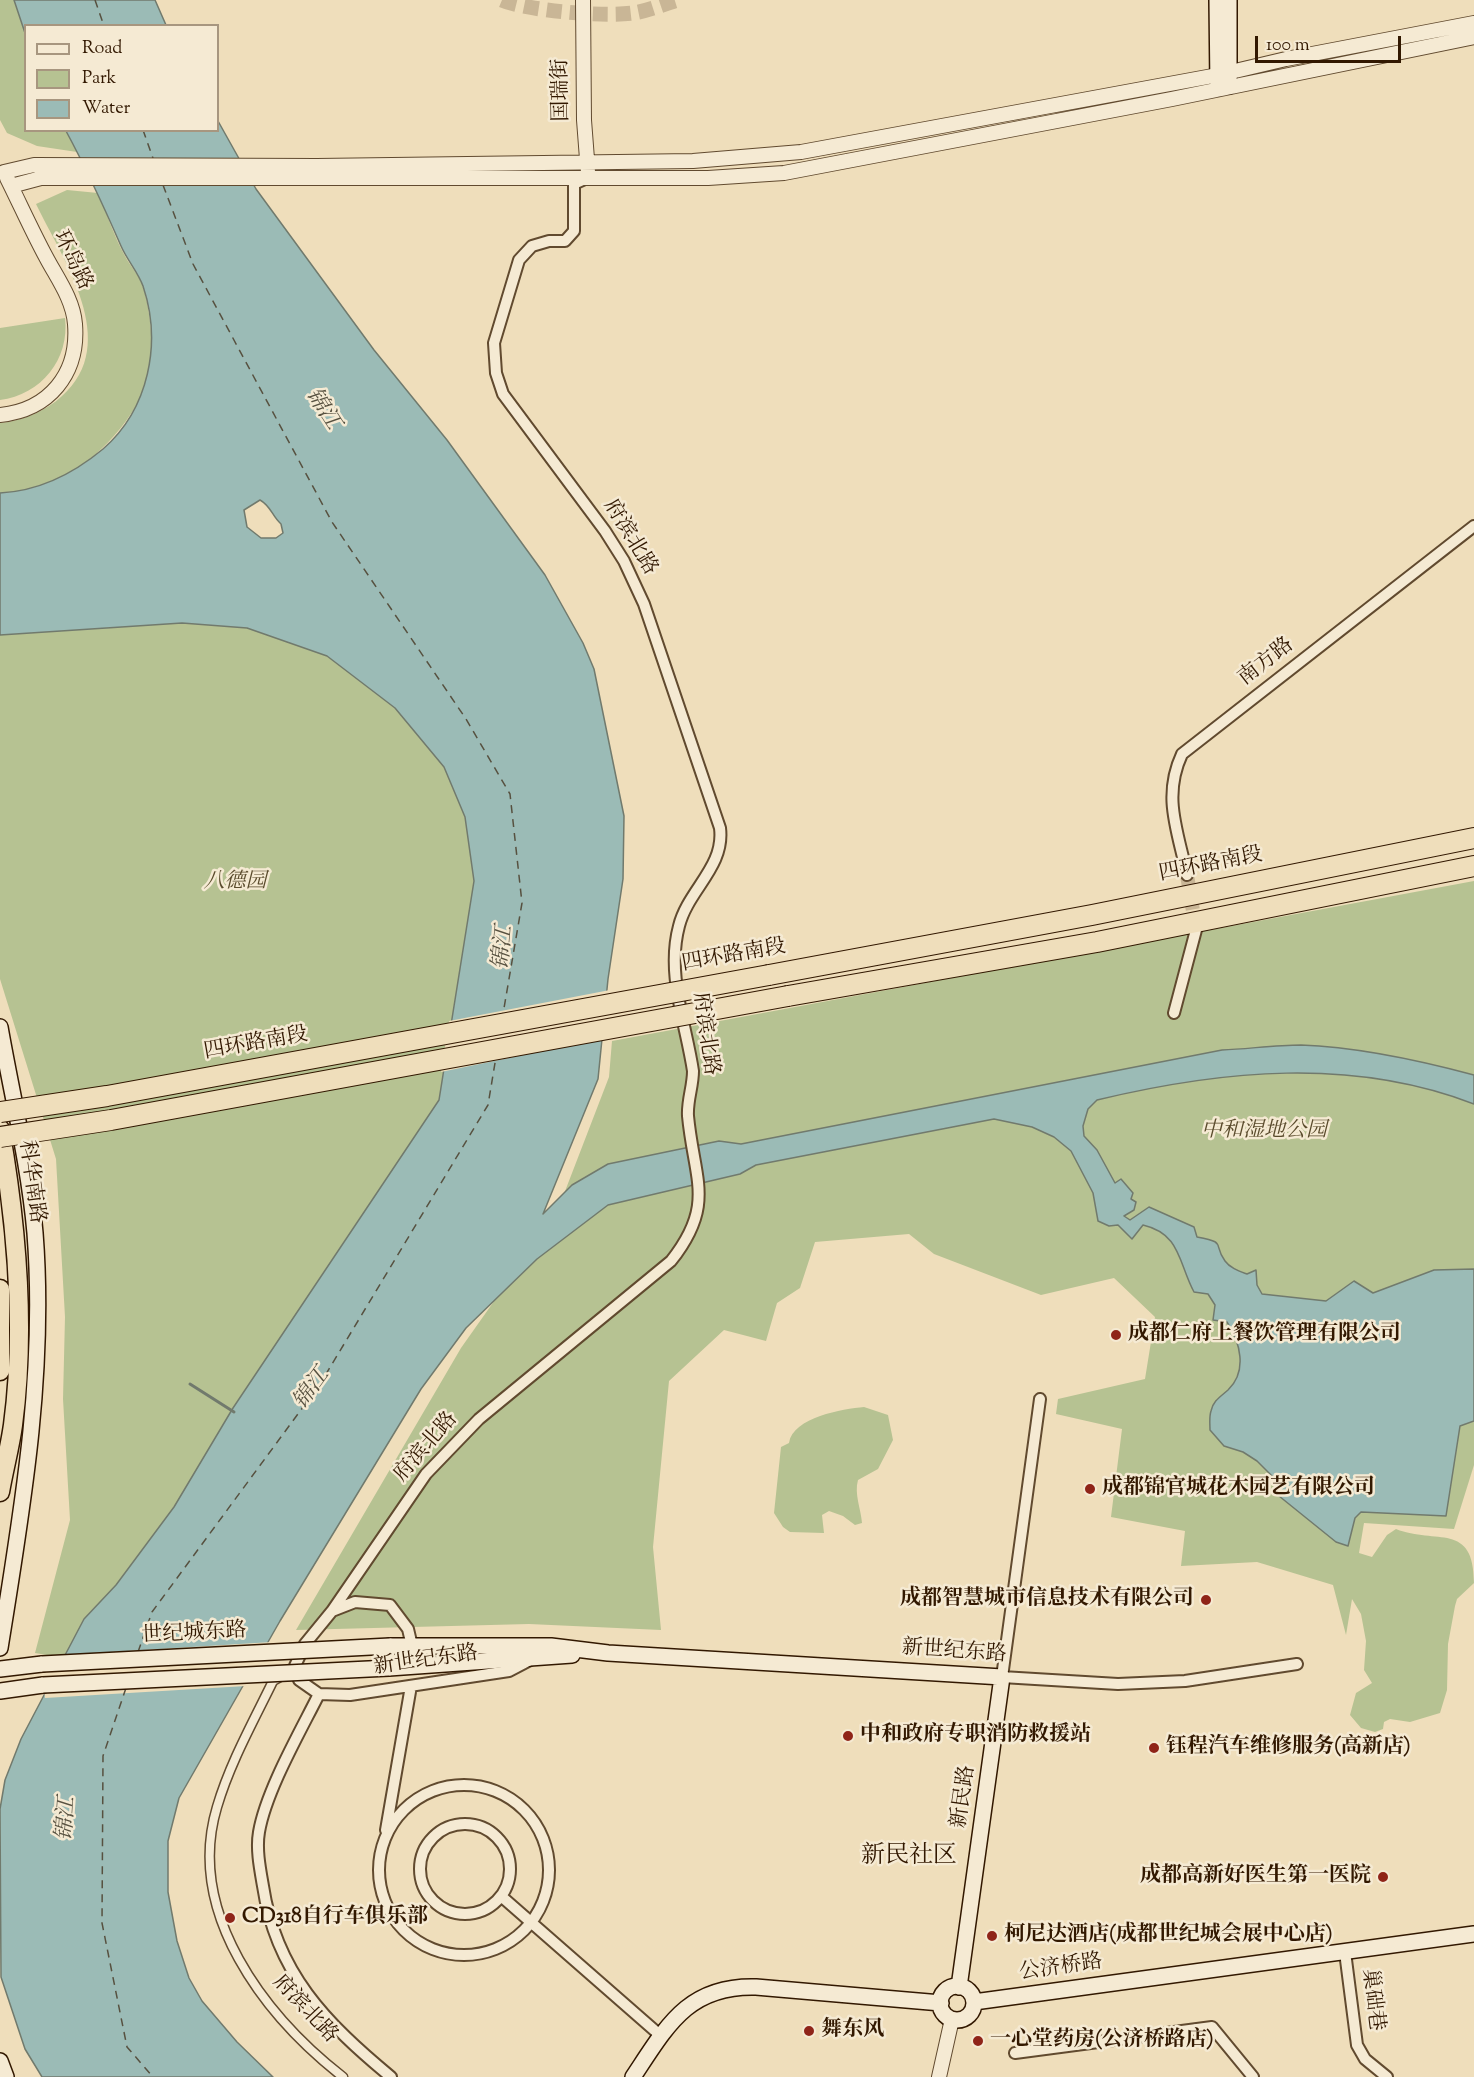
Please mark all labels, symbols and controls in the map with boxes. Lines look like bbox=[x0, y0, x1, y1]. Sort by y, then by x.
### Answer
legend bbox=[24, 24, 219, 132]
scale bar bbox=[1258, 24, 1404, 62]
text: 100 m bbox=[1266, 33, 1310, 59]
text: Road bbox=[82, 36, 122, 62]
street label: 国瑞街 bbox=[550, 58, 576, 122]
text: Park bbox=[82, 66, 116, 92]
text: Water bbox=[82, 96, 130, 122]
street label: 环岛路 bbox=[46, 227, 96, 295]
water label: 锦江 bbox=[298, 384, 344, 436]
street label: 府滨北路 bbox=[597, 496, 661, 580]
street label: 南方路 bbox=[1234, 634, 1300, 692]
street label: 四环路南段 bbox=[1157, 844, 1265, 888]
park label: 八德园 bbox=[204, 870, 266, 896]
water label: 锦江 bbox=[490, 925, 520, 971]
street label: 四环路南段 bbox=[680, 935, 788, 979]
street label: 府滨北路 bbox=[686, 991, 722, 1077]
street label: 四环路南段 bbox=[202, 1023, 310, 1067]
park label: 中和湿地公园 bbox=[1201, 1119, 1327, 1145]
street label: 科华南路 bbox=[12, 1139, 48, 1225]
place label: 成都仁府上餐饮管理有限公司 bbox=[1128, 1322, 1401, 1348]
marker: 成都仁府上餐饮管理有限公司 bbox=[1109, 1328, 1123, 1342]
water label: 锦江 bbox=[289, 1364, 337, 1416]
street label: 府滨北路 bbox=[390, 1408, 464, 1488]
place label: 成都锦官城花木园艺有限公司 bbox=[1102, 1476, 1375, 1502]
marker: 成都锦官城花木园艺有限公司 bbox=[1083, 1482, 1097, 1496]
place label: 成都智慧城市信息技术有限公司 bbox=[900, 1587, 1194, 1613]
marker: 成都智慧城市信息技术有限公司 bbox=[1199, 1593, 1213, 1607]
street label: 世纪城东路 bbox=[141, 1620, 247, 1650]
street label: 新世纪东路 bbox=[901, 1637, 1007, 1669]
street label: 新世纪东路 bbox=[372, 1642, 480, 1682]
place label: 中和政府专职消防救援站 bbox=[860, 1723, 1091, 1749]
marker: 中和政府专职消防救援站 bbox=[841, 1729, 855, 1743]
place label: 钰程汽车维修服务(高新店) bbox=[1166, 1735, 1411, 1761]
marker: 钰程汽车维修服务(高新店) bbox=[1147, 1741, 1161, 1755]
street label: 新民路 bbox=[948, 1764, 982, 1830]
water label: 锦江 bbox=[53, 1796, 83, 1842]
district label: 新民社区 bbox=[861, 1844, 957, 1872]
place label: 成都高新好医生第一医院 bbox=[1140, 1864, 1371, 1890]
marker: 成都高新好医生第一医院 bbox=[1376, 1870, 1390, 1884]
place label: CD318自行车俱乐部 bbox=[242, 1905, 428, 1931]
marker: CD318自行车俱乐部 bbox=[223, 1911, 237, 1925]
place label: 柯尼达酒店(成都世纪城会展中心店) bbox=[1004, 1923, 1333, 1949]
marker: 柯尼达酒店(成都世纪城会展中心店) bbox=[985, 1929, 999, 1943]
street label: 公济桥路 bbox=[1018, 1951, 1104, 1987]
street label: 巢础巷 bbox=[1355, 1967, 1387, 2033]
street label: 府滨北路 bbox=[266, 1971, 342, 2049]
place label: 舞东风 bbox=[821, 2018, 884, 2044]
marker: 舞东风 bbox=[802, 2024, 816, 2038]
place label: 一心堂药房(公济桥路店) bbox=[990, 2028, 1214, 2054]
marker: 一心堂药房(公济桥路店) bbox=[971, 2034, 985, 2048]

